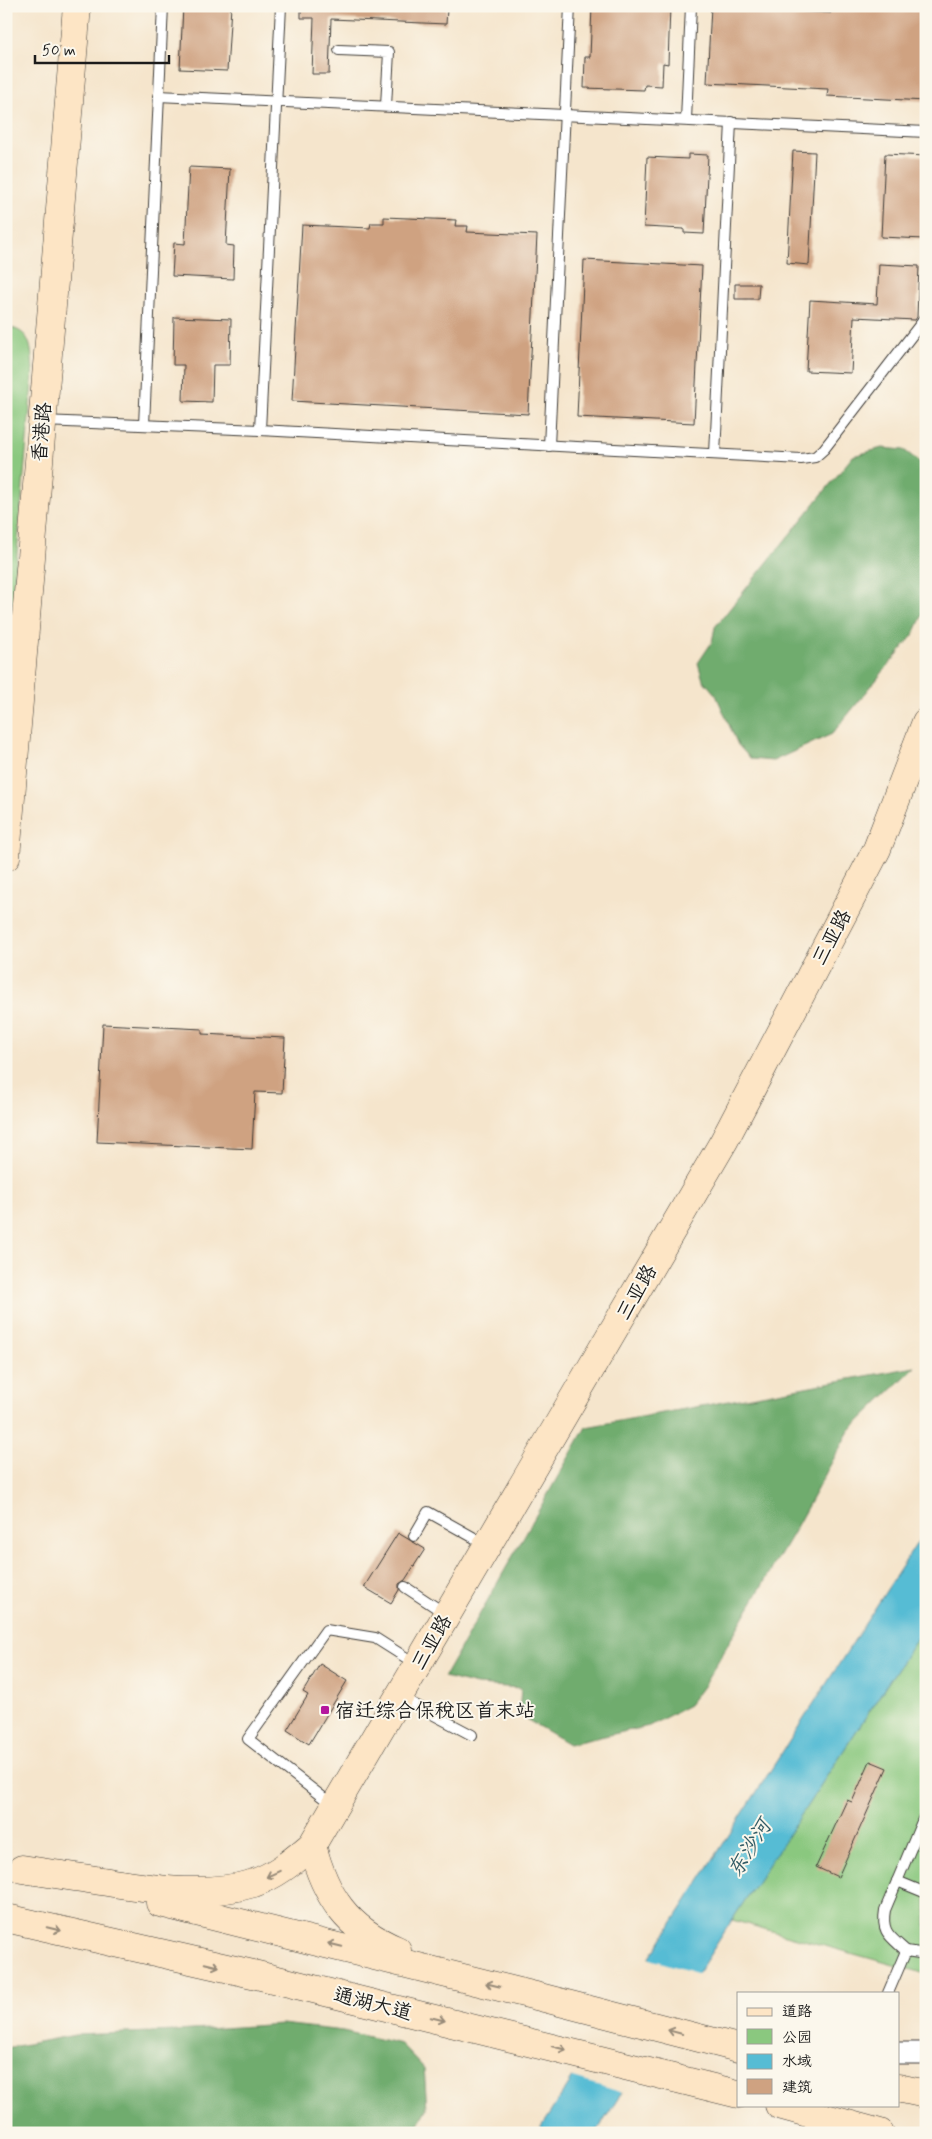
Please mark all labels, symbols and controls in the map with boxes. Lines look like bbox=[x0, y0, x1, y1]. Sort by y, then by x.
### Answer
scale bar bbox=[35, 32, 169, 64]
text: 50 m bbox=[42, 41, 76, 61]
street label: 香港路 bbox=[26, 400, 59, 463]
street label: 三亚路 bbox=[806, 904, 859, 971]
street label: 三亚路 bbox=[611, 1259, 664, 1325]
street label: 三亚路 bbox=[406, 1609, 459, 1675]
place label: 宿迁综合保税区首末站 bbox=[335, 1698, 535, 1725]
marker: 宿迁综合保税区首末站 bbox=[319, 1704, 331, 1716]
water label: 东沙河 bbox=[721, 1812, 780, 1883]
one-way arrow bbox=[266, 1870, 281, 1879]
one-way arrow bbox=[45, 1925, 61, 1934]
one-way arrow bbox=[328, 1940, 344, 1949]
one-way arrow bbox=[204, 1961, 220, 1970]
one-way arrow bbox=[486, 1979, 502, 1989]
street label: 通湖大道 bbox=[331, 1982, 415, 2027]
legend bbox=[737, 1992, 900, 2106]
text: 道路 bbox=[782, 2002, 812, 2022]
one-way arrow bbox=[430, 2015, 446, 2024]
one-way arrow bbox=[668, 2027, 684, 2036]
text: 公园 bbox=[782, 2028, 812, 2048]
one-way arrow bbox=[551, 2044, 567, 2053]
text: 水域 bbox=[782, 2052, 812, 2072]
text: 建筑 bbox=[782, 2078, 812, 2098]

